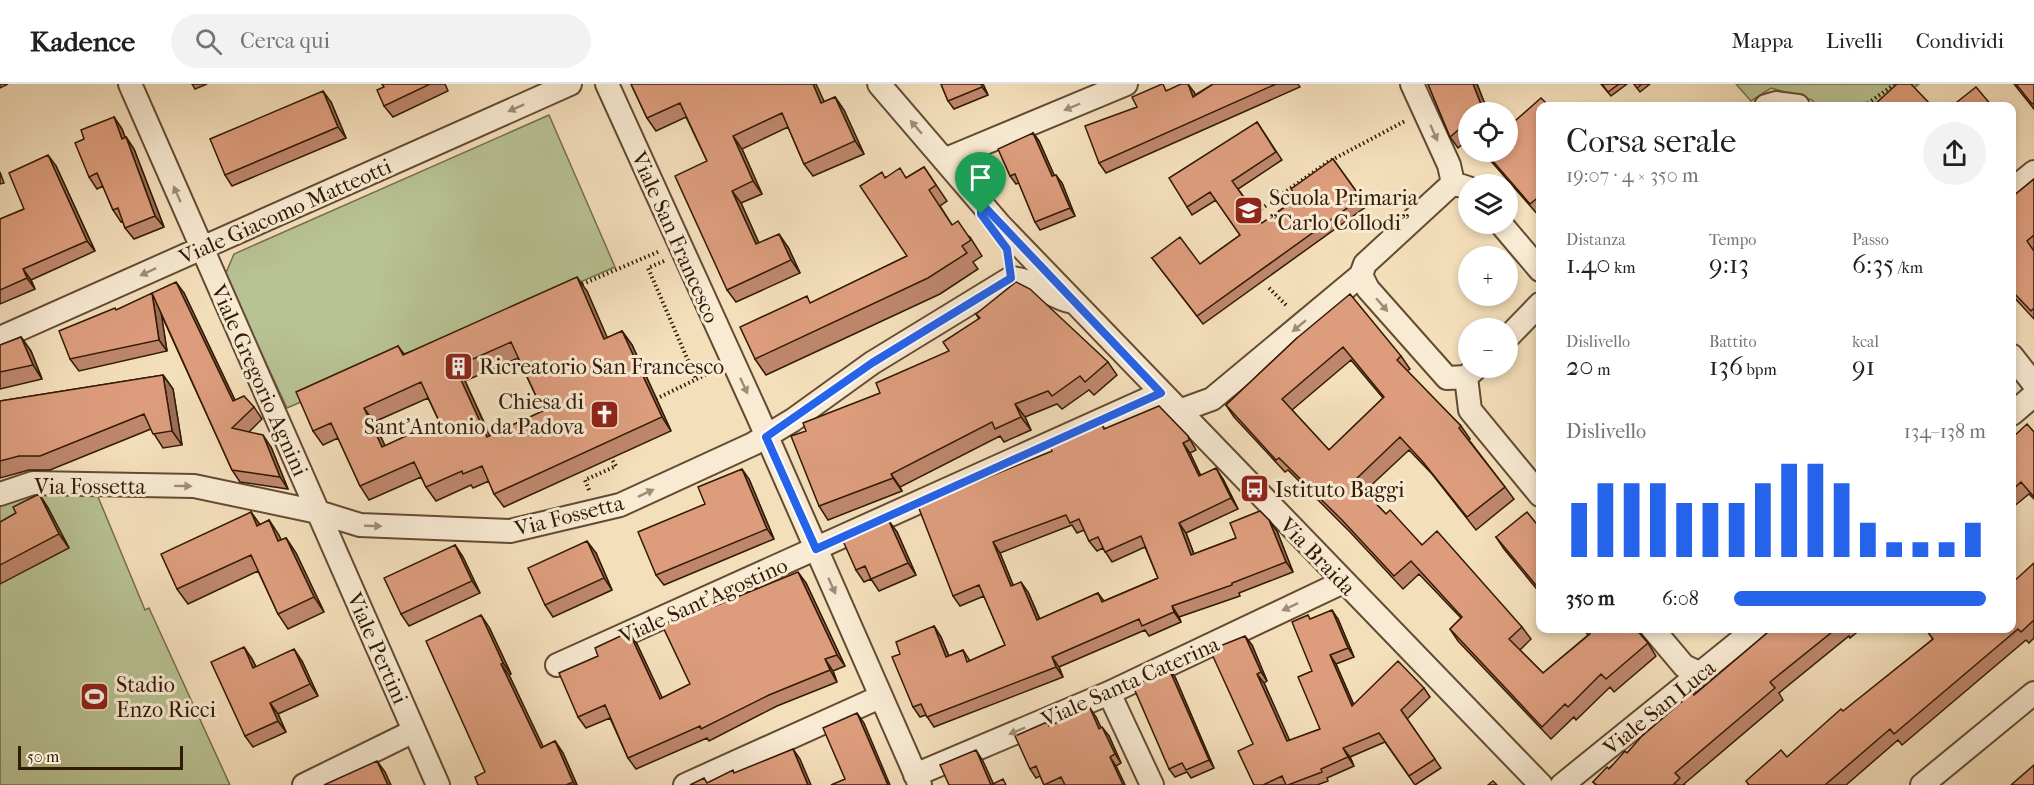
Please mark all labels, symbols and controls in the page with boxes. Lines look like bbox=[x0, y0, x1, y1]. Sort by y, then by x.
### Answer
search box bbox=[171, 14, 591, 68]
text: Kadence bbox=[30, 25, 135, 58]
icon: search bbox=[192, 25, 225, 58]
text: Cerca qui bbox=[240, 28, 330, 54]
text: Mappa bbox=[1732, 29, 1793, 53]
text: Livelli bbox=[1826, 29, 1883, 53]
text: Condividi bbox=[1916, 29, 2004, 53]
one-way arrow bbox=[1062, 102, 1080, 112]
map controls bbox=[1458, 102, 1518, 378]
button: locate bbox=[1458, 102, 1518, 162]
one-way arrow bbox=[508, 103, 525, 112]
one-way arrow bbox=[910, 120, 923, 135]
text: Corsa serale bbox=[1566, 122, 1736, 161]
button: share bbox=[1923, 122, 1986, 185]
one-way arrow bbox=[1430, 124, 1440, 142]
street label: Viale San Francesco bbox=[625, 147, 725, 327]
pin bbox=[955, 152, 1006, 214]
street label: Viale Giacomo Matteotti bbox=[174, 153, 396, 271]
icon: arrive bbox=[964, 161, 997, 194]
text: 19:07 · 4 × 350 m bbox=[1566, 164, 1699, 187]
button: layers bbox=[1458, 174, 1518, 234]
one-way arrow bbox=[172, 185, 182, 203]
place label: Scuola Primaria "Carlo Collodi" bbox=[1269, 185, 1419, 236]
school or university icon: Scuola Primaria "Carlo Collodi" bbox=[1232, 194, 1264, 226]
text: Distanza bbox=[1566, 230, 1626, 249]
text: Tempo bbox=[1709, 230, 1756, 249]
text: Passo bbox=[1852, 230, 1889, 249]
button: + bbox=[1458, 246, 1518, 306]
text: 1.40 bbox=[1566, 249, 1611, 280]
text: 9:13 bbox=[1709, 249, 1749, 280]
text: 6:35 bbox=[1852, 249, 1894, 280]
text: km bbox=[1611, 258, 1636, 277]
text: /km bbox=[1894, 258, 1923, 277]
one-way arrow bbox=[139, 267, 156, 276]
street label: Viale Gregorio Agnini bbox=[205, 280, 313, 481]
one-way arrow bbox=[1375, 297, 1388, 312]
button: − bbox=[1458, 318, 1518, 378]
one-way arrow bbox=[1292, 319, 1307, 331]
text: Dislivello bbox=[1566, 332, 1630, 351]
text: Battito bbox=[1709, 332, 1757, 351]
text: kcal bbox=[1852, 332, 1879, 351]
building icon: Ricreatorio San Francesco bbox=[442, 350, 474, 382]
text: 20 bbox=[1566, 351, 1594, 382]
text: 136 bbox=[1709, 351, 1743, 382]
text: 91 bbox=[1852, 351, 1875, 382]
place label: Ricreatorio San Francesco bbox=[479, 354, 724, 380]
text: m bbox=[1594, 360, 1610, 379]
text: bpm bbox=[1743, 360, 1777, 379]
one-way arrow bbox=[739, 377, 749, 395]
place label: Chiesa di Sant'Antonio da Padova bbox=[364, 389, 585, 440]
church icon: Chiesa di Sant'Antonio da Padova bbox=[589, 398, 621, 430]
text: Dislivello bbox=[1566, 420, 1646, 443]
text: 134–138 m bbox=[1904, 420, 1986, 443]
bus stop icon: Istituto Baggi bbox=[1238, 473, 1270, 505]
street label: Via Fossetta bbox=[33, 474, 147, 500]
place label: Istituto Baggi bbox=[1275, 477, 1405, 503]
one-way arrow bbox=[173, 481, 192, 491]
one-way arrow bbox=[638, 488, 655, 497]
street label: Via Fossetta bbox=[511, 490, 627, 542]
street label: Via Braida bbox=[1273, 512, 1361, 602]
one-way arrow bbox=[363, 521, 382, 530]
street label: Viale Sant'Agostino bbox=[614, 552, 792, 650]
one-way arrow bbox=[827, 578, 837, 596]
text: 350 m bbox=[1566, 587, 1615, 610]
text: 6:08 bbox=[1662, 587, 1699, 610]
street label: Viale Pertini bbox=[341, 588, 413, 709]
one-way arrow bbox=[1282, 603, 1299, 612]
street label: Viale Santa Caterina bbox=[1037, 631, 1224, 733]
street label: Viale San Luca bbox=[1597, 654, 1722, 762]
place label: Stadio Enzo Ricci bbox=[116, 672, 217, 723]
sports icon: Stadio Enzo Ricci bbox=[79, 681, 111, 713]
one-way arrow bbox=[1008, 727, 1026, 736]
scale bar bbox=[18, 743, 183, 770]
text: 50 m bbox=[27, 747, 59, 766]

